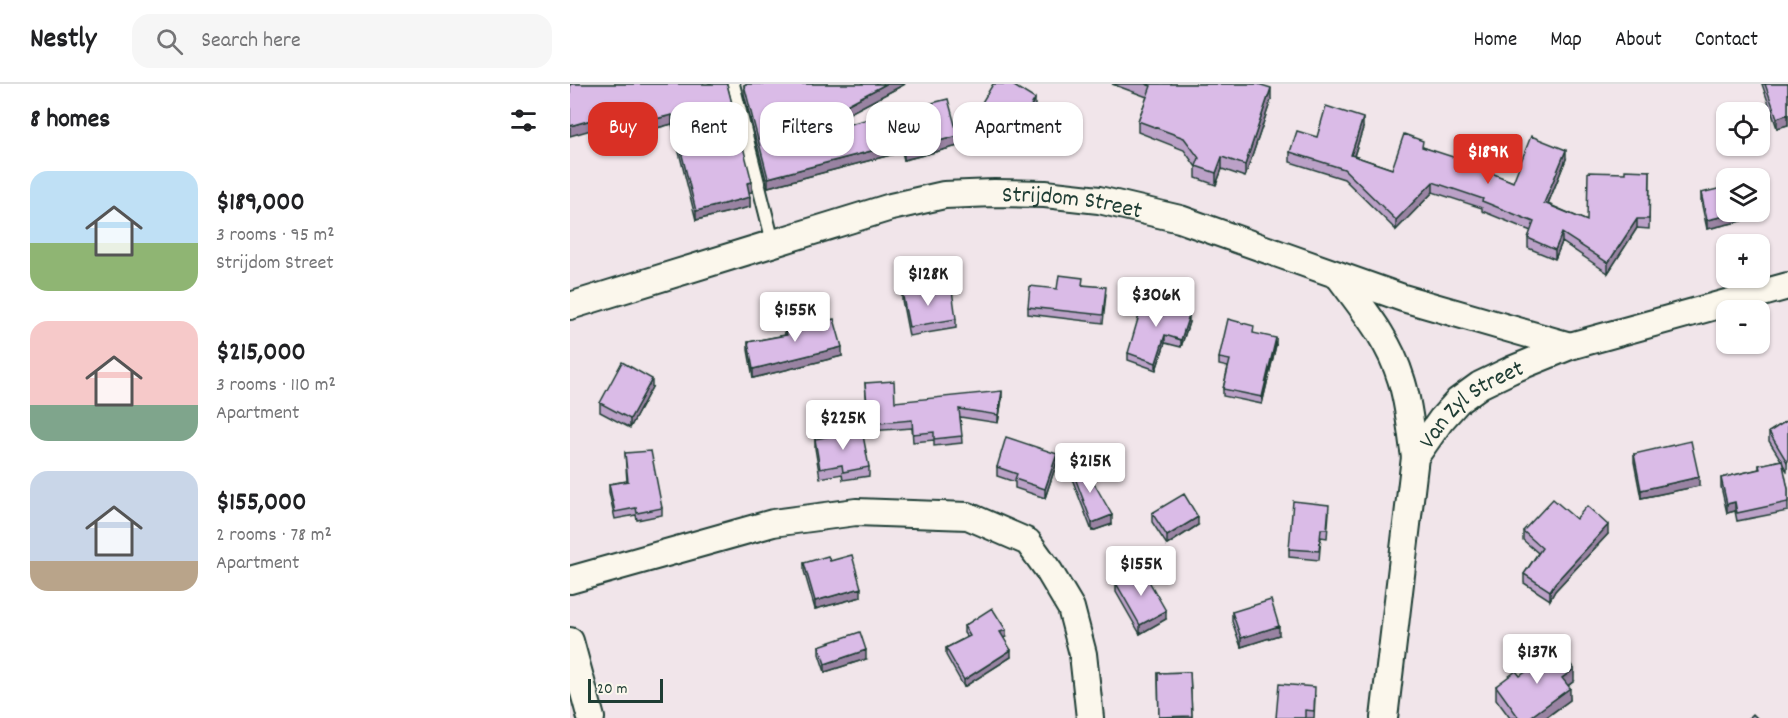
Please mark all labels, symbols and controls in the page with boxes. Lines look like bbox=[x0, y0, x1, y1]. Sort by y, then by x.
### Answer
search box bbox=[132, 14, 552, 68]
text: Nestly bbox=[30, 21, 96, 61]
icon: search bbox=[153, 25, 186, 58]
text: Search here bbox=[201, 26, 301, 57]
text: Home bbox=[1473, 26, 1517, 56]
text: Map bbox=[1550, 26, 1582, 56]
text: About bbox=[1615, 26, 1662, 56]
text: Contact bbox=[1695, 26, 1758, 56]
text: 8 homes bbox=[30, 102, 110, 139]
chip: Buy bbox=[588, 102, 658, 156]
chip: Rent bbox=[670, 102, 748, 156]
chip: Filters bbox=[760, 102, 854, 156]
chip: New bbox=[866, 102, 941, 156]
chip: Apartment bbox=[953, 102, 1083, 156]
map controls bbox=[1716, 102, 1770, 354]
button: locate bbox=[1716, 102, 1770, 156]
icon: filters bbox=[507, 104, 540, 137]
pin: $189K bbox=[1446, 134, 1530, 185]
text: $189K bbox=[1468, 139, 1508, 167]
button: layers bbox=[1716, 168, 1770, 222]
street label: Strijdom Street bbox=[1002, 179, 1145, 230]
text: $189,000 bbox=[216, 185, 305, 222]
icon: home bbox=[78, 195, 150, 267]
text: 3 rooms · 95 m² bbox=[216, 222, 335, 250]
button: + bbox=[1716, 234, 1770, 288]
text: Strijdom Street bbox=[216, 250, 334, 278]
pin: $128K bbox=[886, 256, 970, 307]
text: $128K bbox=[908, 261, 948, 289]
pin: $306K bbox=[1114, 277, 1198, 328]
text: $306K bbox=[1132, 282, 1180, 310]
pin: $155K bbox=[753, 292, 837, 343]
text: $155K bbox=[774, 297, 816, 325]
button: − bbox=[1716, 300, 1770, 354]
text: $215,000 bbox=[216, 335, 306, 372]
icon: home bbox=[78, 345, 150, 417]
street label: Van Zyl Street bbox=[1412, 353, 1529, 457]
text: 3 rooms · 110 m² bbox=[216, 372, 336, 400]
text: Apartment bbox=[216, 400, 299, 428]
pin: $225K bbox=[801, 400, 885, 451]
text: $225K bbox=[820, 405, 866, 433]
pin: $215K bbox=[1048, 443, 1132, 494]
text: $215K bbox=[1069, 448, 1111, 476]
text: $155,000 bbox=[216, 485, 306, 522]
icon: home bbox=[78, 495, 150, 567]
text: 2 rooms · 78 m² bbox=[216, 522, 332, 550]
pin: $155K bbox=[1099, 546, 1183, 597]
text: Apartment bbox=[216, 550, 299, 578]
text: $155K bbox=[1120, 551, 1162, 579]
pin: $137K bbox=[1495, 634, 1579, 685]
text: $137K bbox=[1517, 639, 1557, 667]
scale bar bbox=[588, 676, 663, 704]
text: 20 m bbox=[597, 678, 627, 701]

